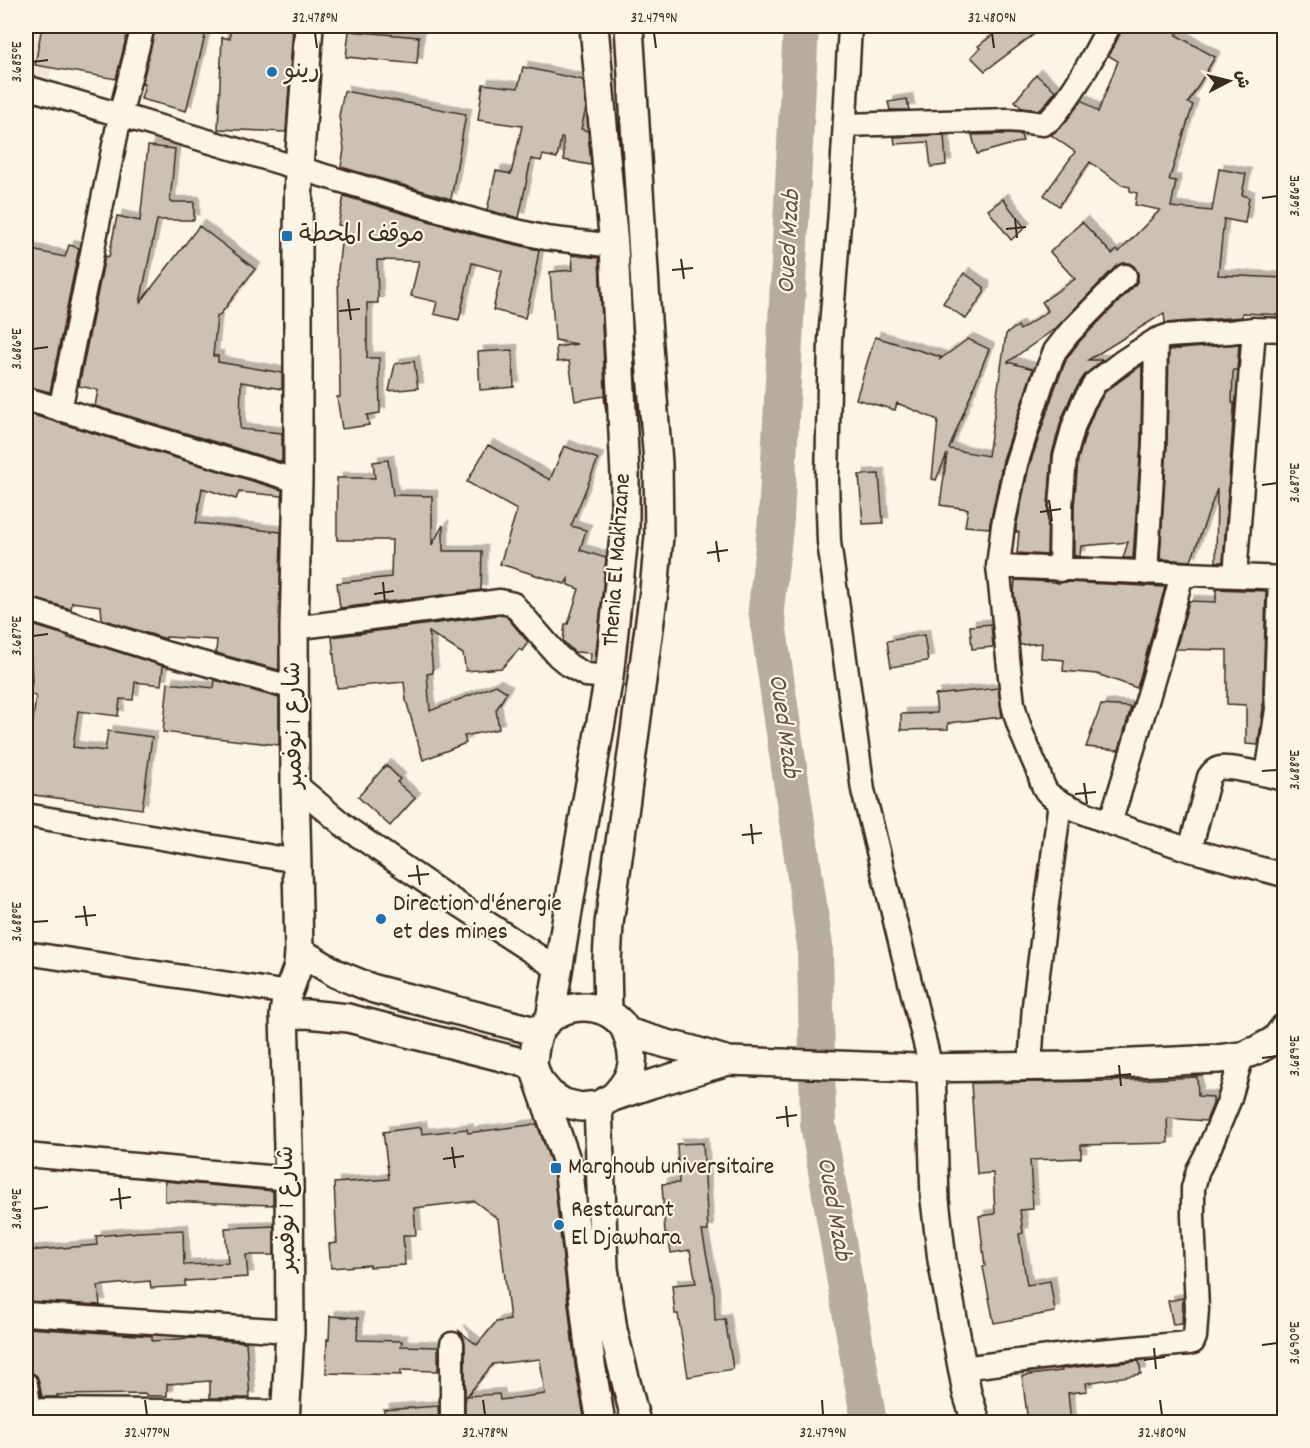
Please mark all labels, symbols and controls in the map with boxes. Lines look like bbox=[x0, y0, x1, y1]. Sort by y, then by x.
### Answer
text: 32.478°N bbox=[292, 8, 338, 30]
text: 32.479°N bbox=[631, 8, 677, 30]
text: 32.480°N bbox=[968, 8, 1016, 30]
text: 3.685°E bbox=[7, 41, 29, 83]
north arrow bbox=[1199, 51, 1259, 111]
place label: رينو bbox=[283, 55, 320, 89]
marker: رينو bbox=[265, 65, 279, 79]
text: ش bbox=[1229, 69, 1254, 90]
text: 3.686°E bbox=[1285, 175, 1307, 217]
water label: Oued Mzab bbox=[769, 186, 811, 295]
place label: موقف المحطة bbox=[299, 219, 424, 253]
marker: موقف المحطة bbox=[280, 229, 294, 243]
text: 3.686°E bbox=[7, 328, 29, 370]
text: 3.687°E bbox=[1285, 463, 1307, 503]
street label: Thenia El Makhzane bbox=[595, 472, 641, 648]
text: 3.687°E bbox=[7, 616, 29, 656]
street label: شارع 1 نوفمبر bbox=[277, 661, 313, 791]
water label: Oued Mzab bbox=[757, 672, 809, 783]
text: 3.688°E bbox=[1285, 750, 1307, 790]
place label: Direction d'énergie et des mines bbox=[393, 888, 562, 950]
text: 3.688°E bbox=[7, 902, 29, 942]
marker: Direction d'énergie et des mines bbox=[374, 912, 388, 926]
text: 3.689°E bbox=[1285, 1035, 1307, 1077]
street label: شارع 1 نوفمبر bbox=[270, 1145, 306, 1275]
place label: Marghoub universitaire bbox=[568, 1151, 774, 1185]
water label: Oued Mzab bbox=[806, 1154, 861, 1266]
marker: Marghoub universitaire bbox=[549, 1161, 563, 1175]
text: 3.689°E bbox=[7, 1188, 29, 1230]
place label: Restaurant El Djawhara bbox=[571, 1194, 682, 1256]
marker: Restaurant El Djawhara bbox=[552, 1218, 566, 1232]
text: 3.690°E bbox=[1285, 1321, 1307, 1365]
text: 32.477°N bbox=[124, 1423, 170, 1445]
text: 32.478°N bbox=[462, 1423, 508, 1445]
text: 32.479°N bbox=[800, 1423, 846, 1445]
text: 32.480°N bbox=[1138, 1423, 1186, 1445]

